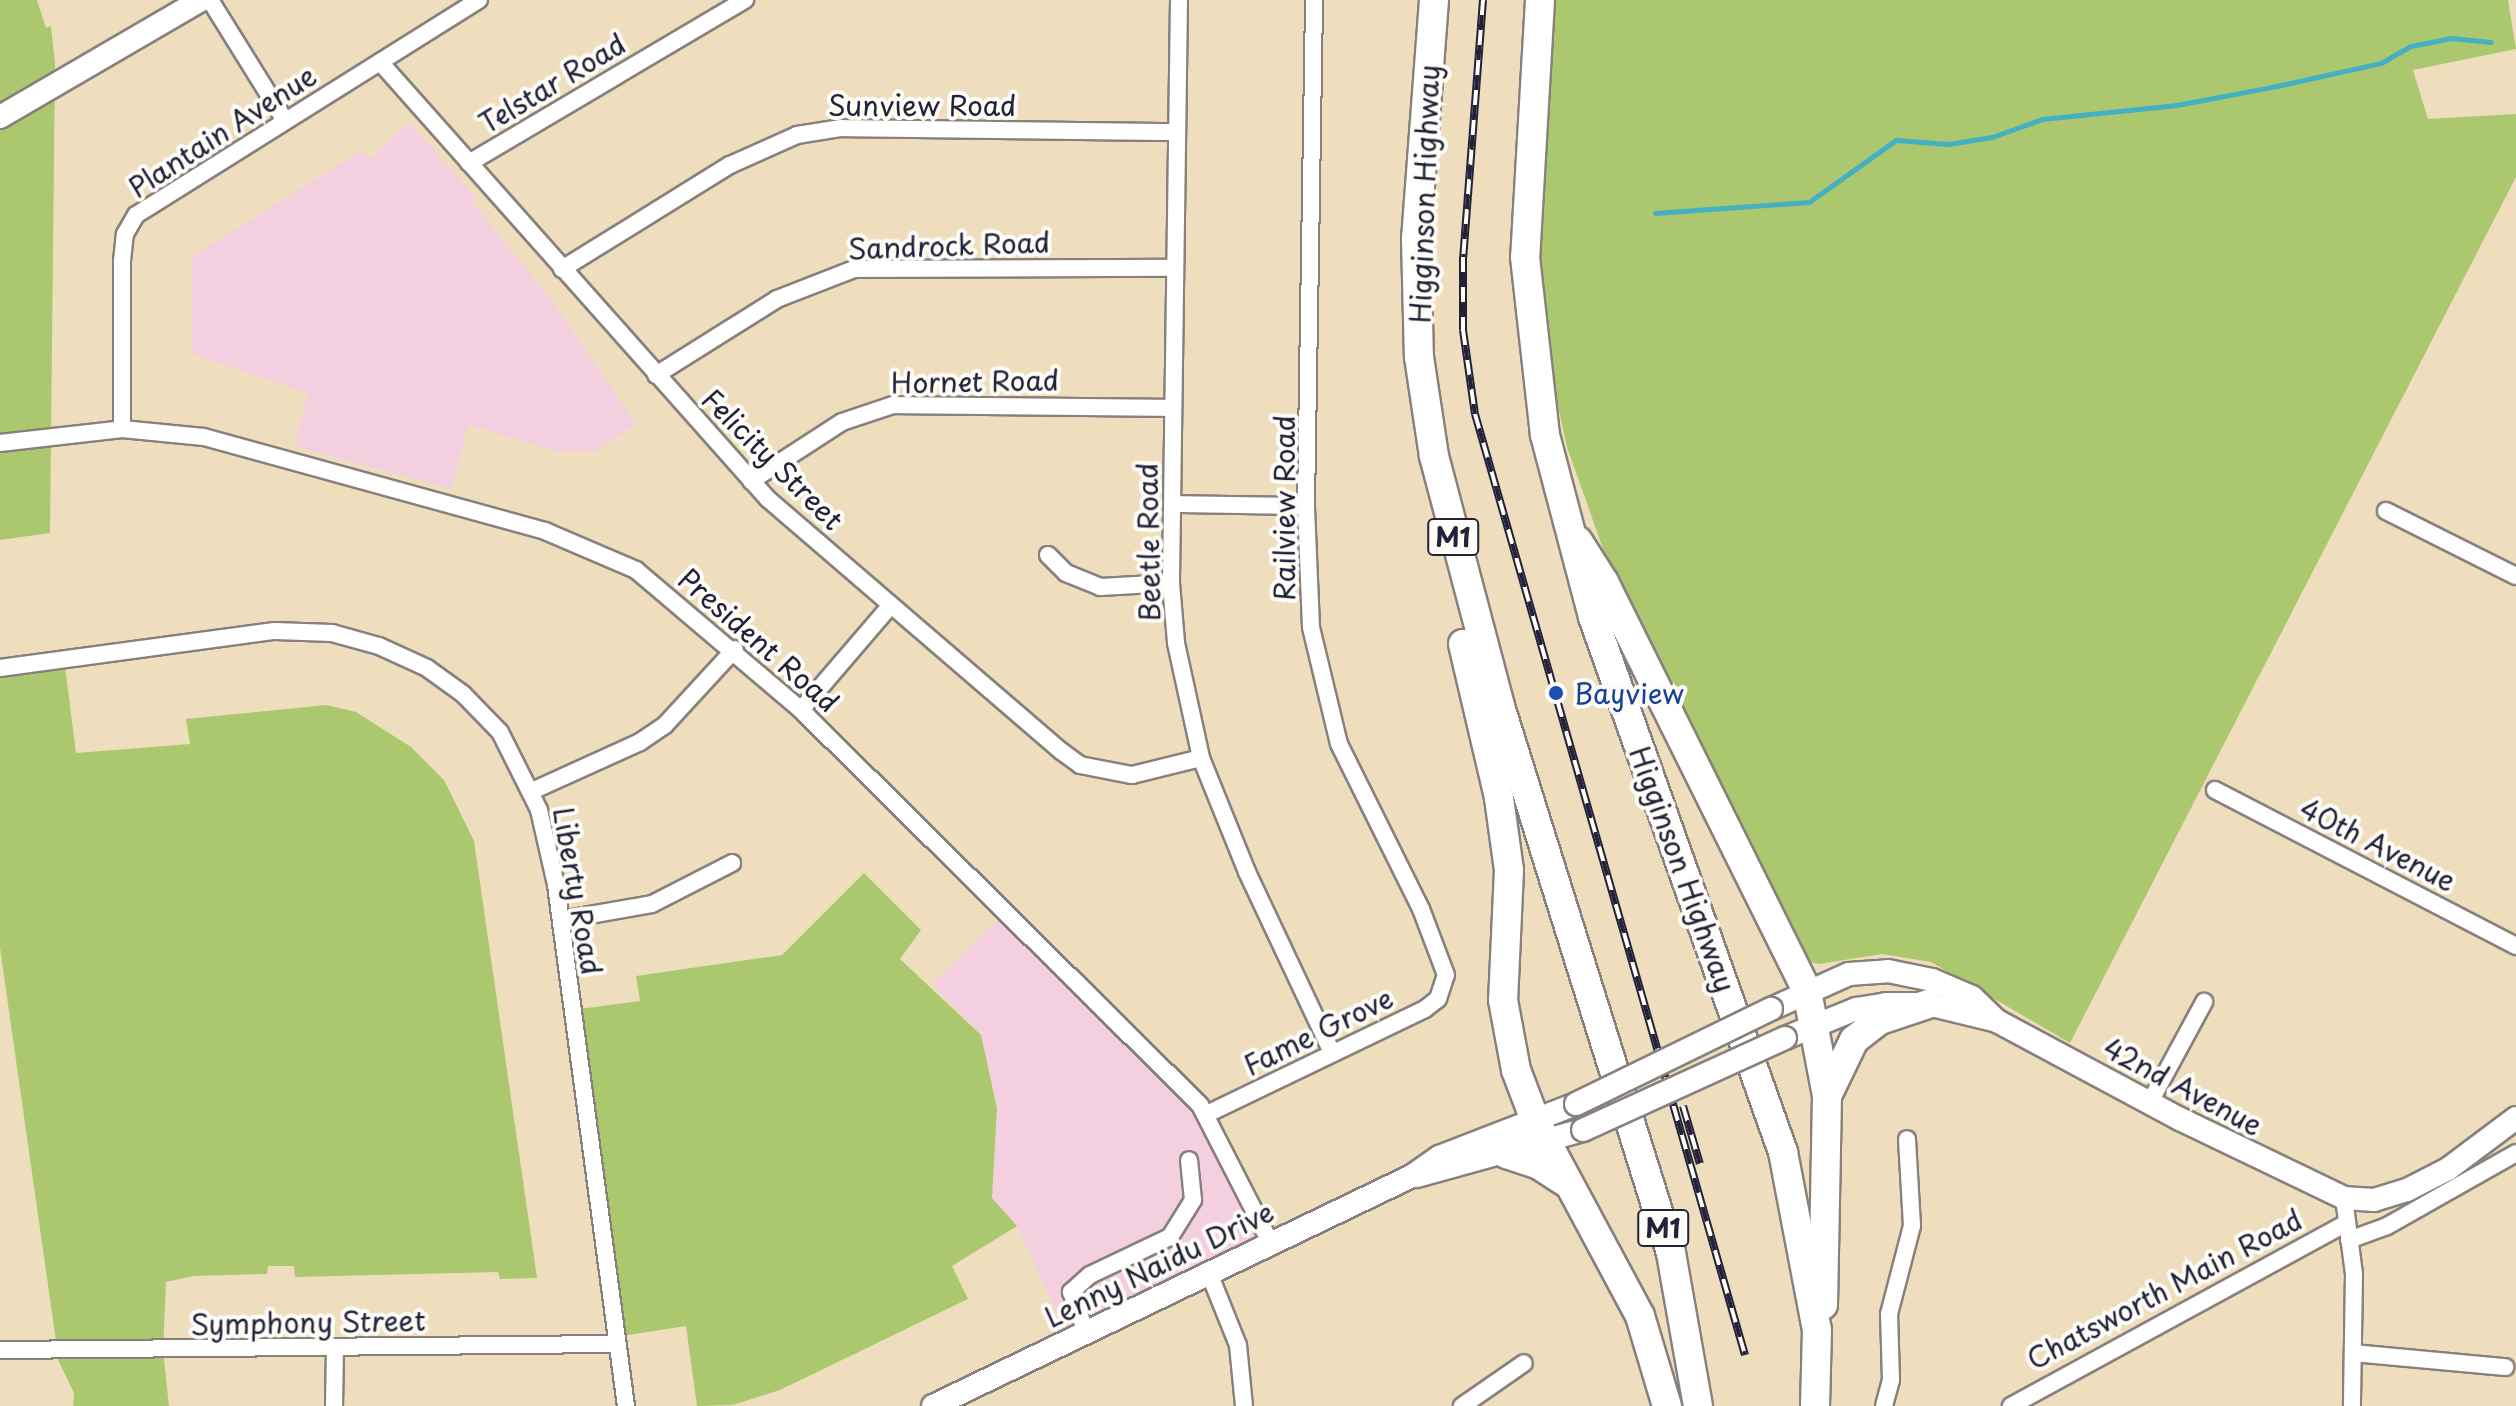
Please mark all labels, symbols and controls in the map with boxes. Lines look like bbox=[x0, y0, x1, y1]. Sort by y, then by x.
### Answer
street label: Telstar Road bbox=[471, 25, 633, 141]
street label: Plantain Avenue bbox=[122, 58, 322, 204]
street label: Higginson Highway bbox=[1403, 65, 1445, 323]
street label: Sunview Road bbox=[828, 88, 1016, 122]
street label: Sandrock Road bbox=[846, 225, 1052, 265]
street label: Hornet Road bbox=[890, 363, 1060, 399]
street label: Felicity Street bbox=[695, 381, 851, 537]
street label: Railview Road bbox=[1267, 415, 1301, 601]
street label: Beetle Road bbox=[1130, 461, 1166, 623]
road number: M1 bbox=[1427, 515, 1479, 559]
street label: President Road bbox=[672, 561, 846, 719]
place label: Bayview bbox=[1574, 676, 1684, 710]
marker: Bayview bbox=[1545, 682, 1567, 704]
street label: Higginson Highway bbox=[1623, 743, 1743, 995]
street label: 40th Avenue bbox=[2294, 790, 2462, 898]
street label: Liberty Road bbox=[547, 803, 609, 979]
street label: Fame Grove bbox=[1237, 980, 1399, 1082]
street label: 42nd Avenue bbox=[2098, 1030, 2268, 1142]
street label: Lenny Naidu Drive bbox=[1040, 1195, 1278, 1333]
street label: Chatsworth Main Road bbox=[2020, 1202, 2308, 1376]
road number: M1 bbox=[1637, 1206, 1689, 1250]
street label: Symphony Street bbox=[191, 1303, 425, 1341]

